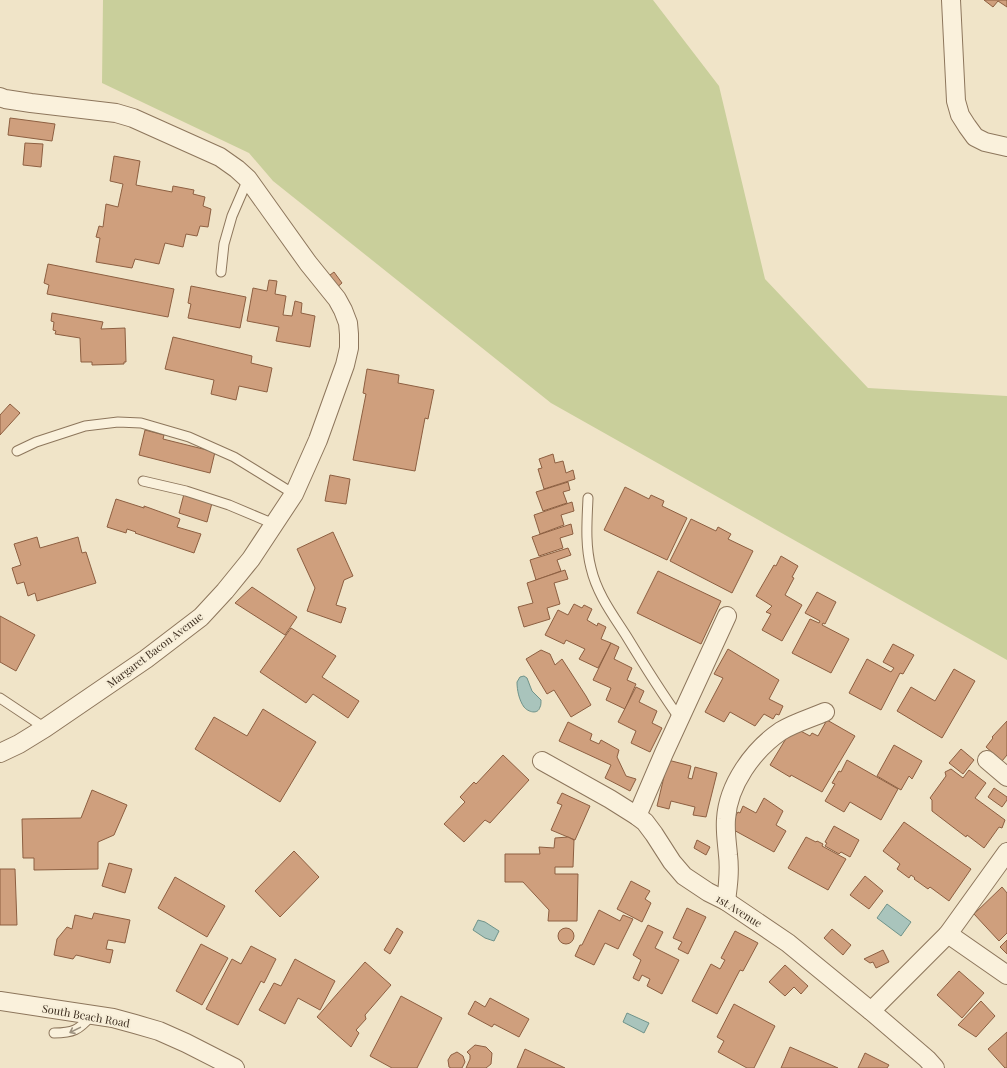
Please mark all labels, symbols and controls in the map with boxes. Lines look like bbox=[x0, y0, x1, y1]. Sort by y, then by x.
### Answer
street label: Margaret Bacon Avenue bbox=[104, 608, 206, 691]
street label: 1st Avenue bbox=[714, 891, 765, 931]
street label: South Beach Road bbox=[41, 1000, 132, 1031]
one-way arrow bbox=[69, 1026, 81, 1034]

